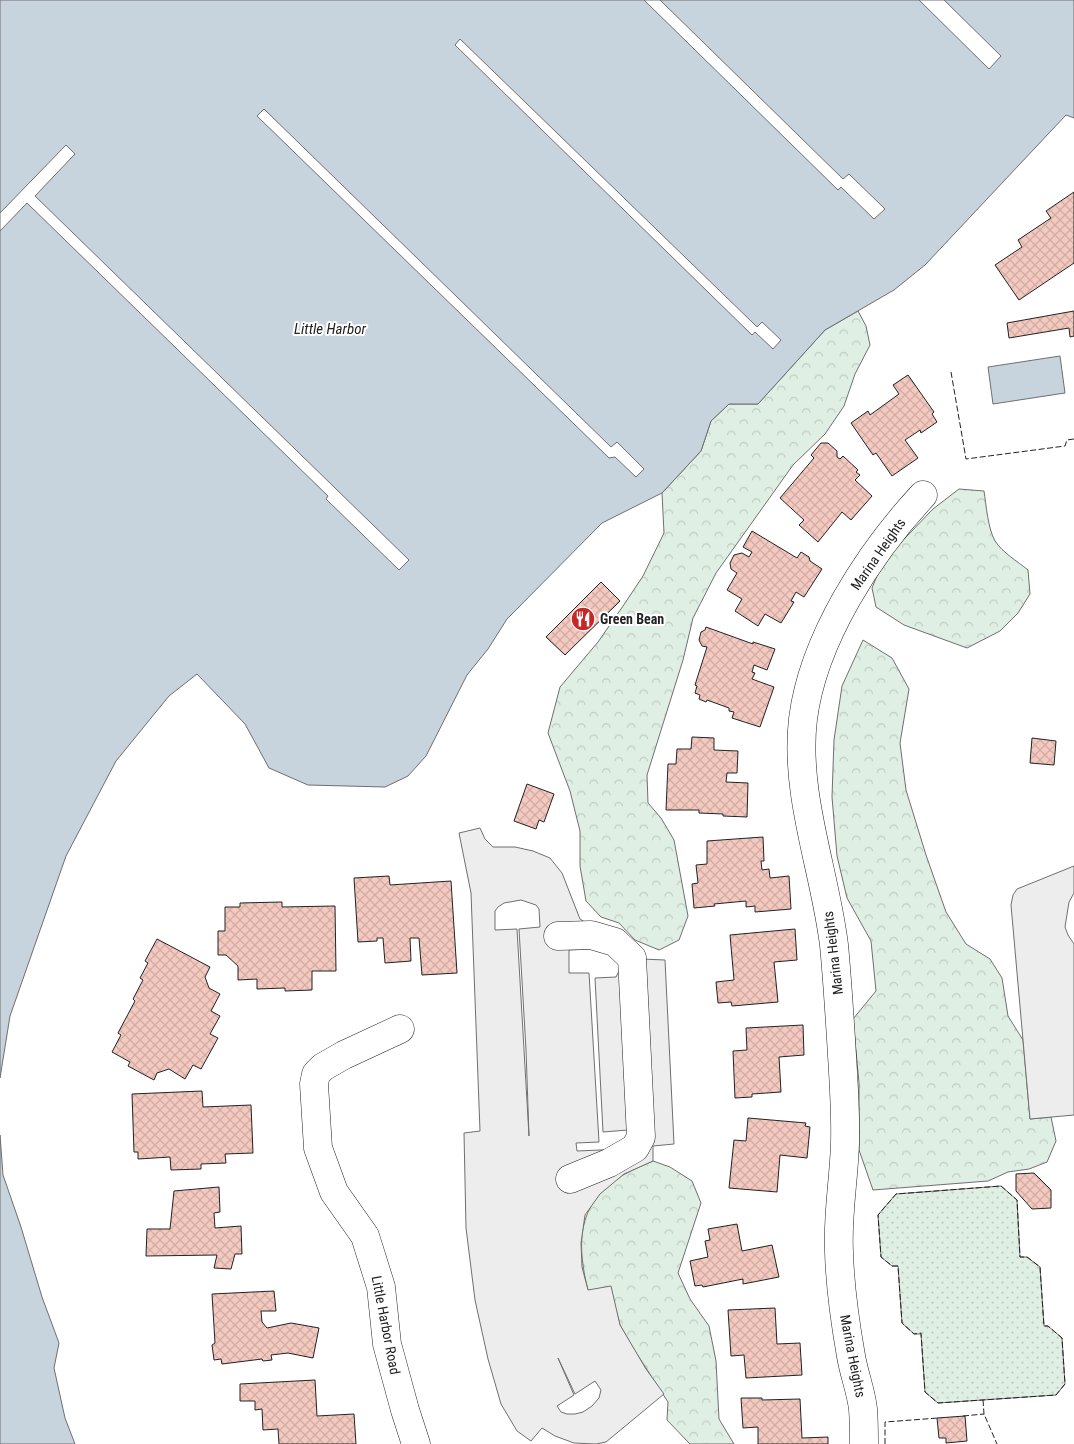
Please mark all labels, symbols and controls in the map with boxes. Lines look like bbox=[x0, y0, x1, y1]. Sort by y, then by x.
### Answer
water label: Little Harbor bbox=[294, 320, 366, 338]
street label: Marina Heights bbox=[847, 515, 909, 593]
restaurant icon: Green Bean bbox=[570, 606, 596, 632]
place label: Green Bean bbox=[600, 611, 664, 627]
street label: Marina Heights bbox=[820, 910, 846, 996]
street label: Little Harbor Road bbox=[369, 1274, 403, 1376]
street label: Marina Heights bbox=[837, 1313, 869, 1399]

